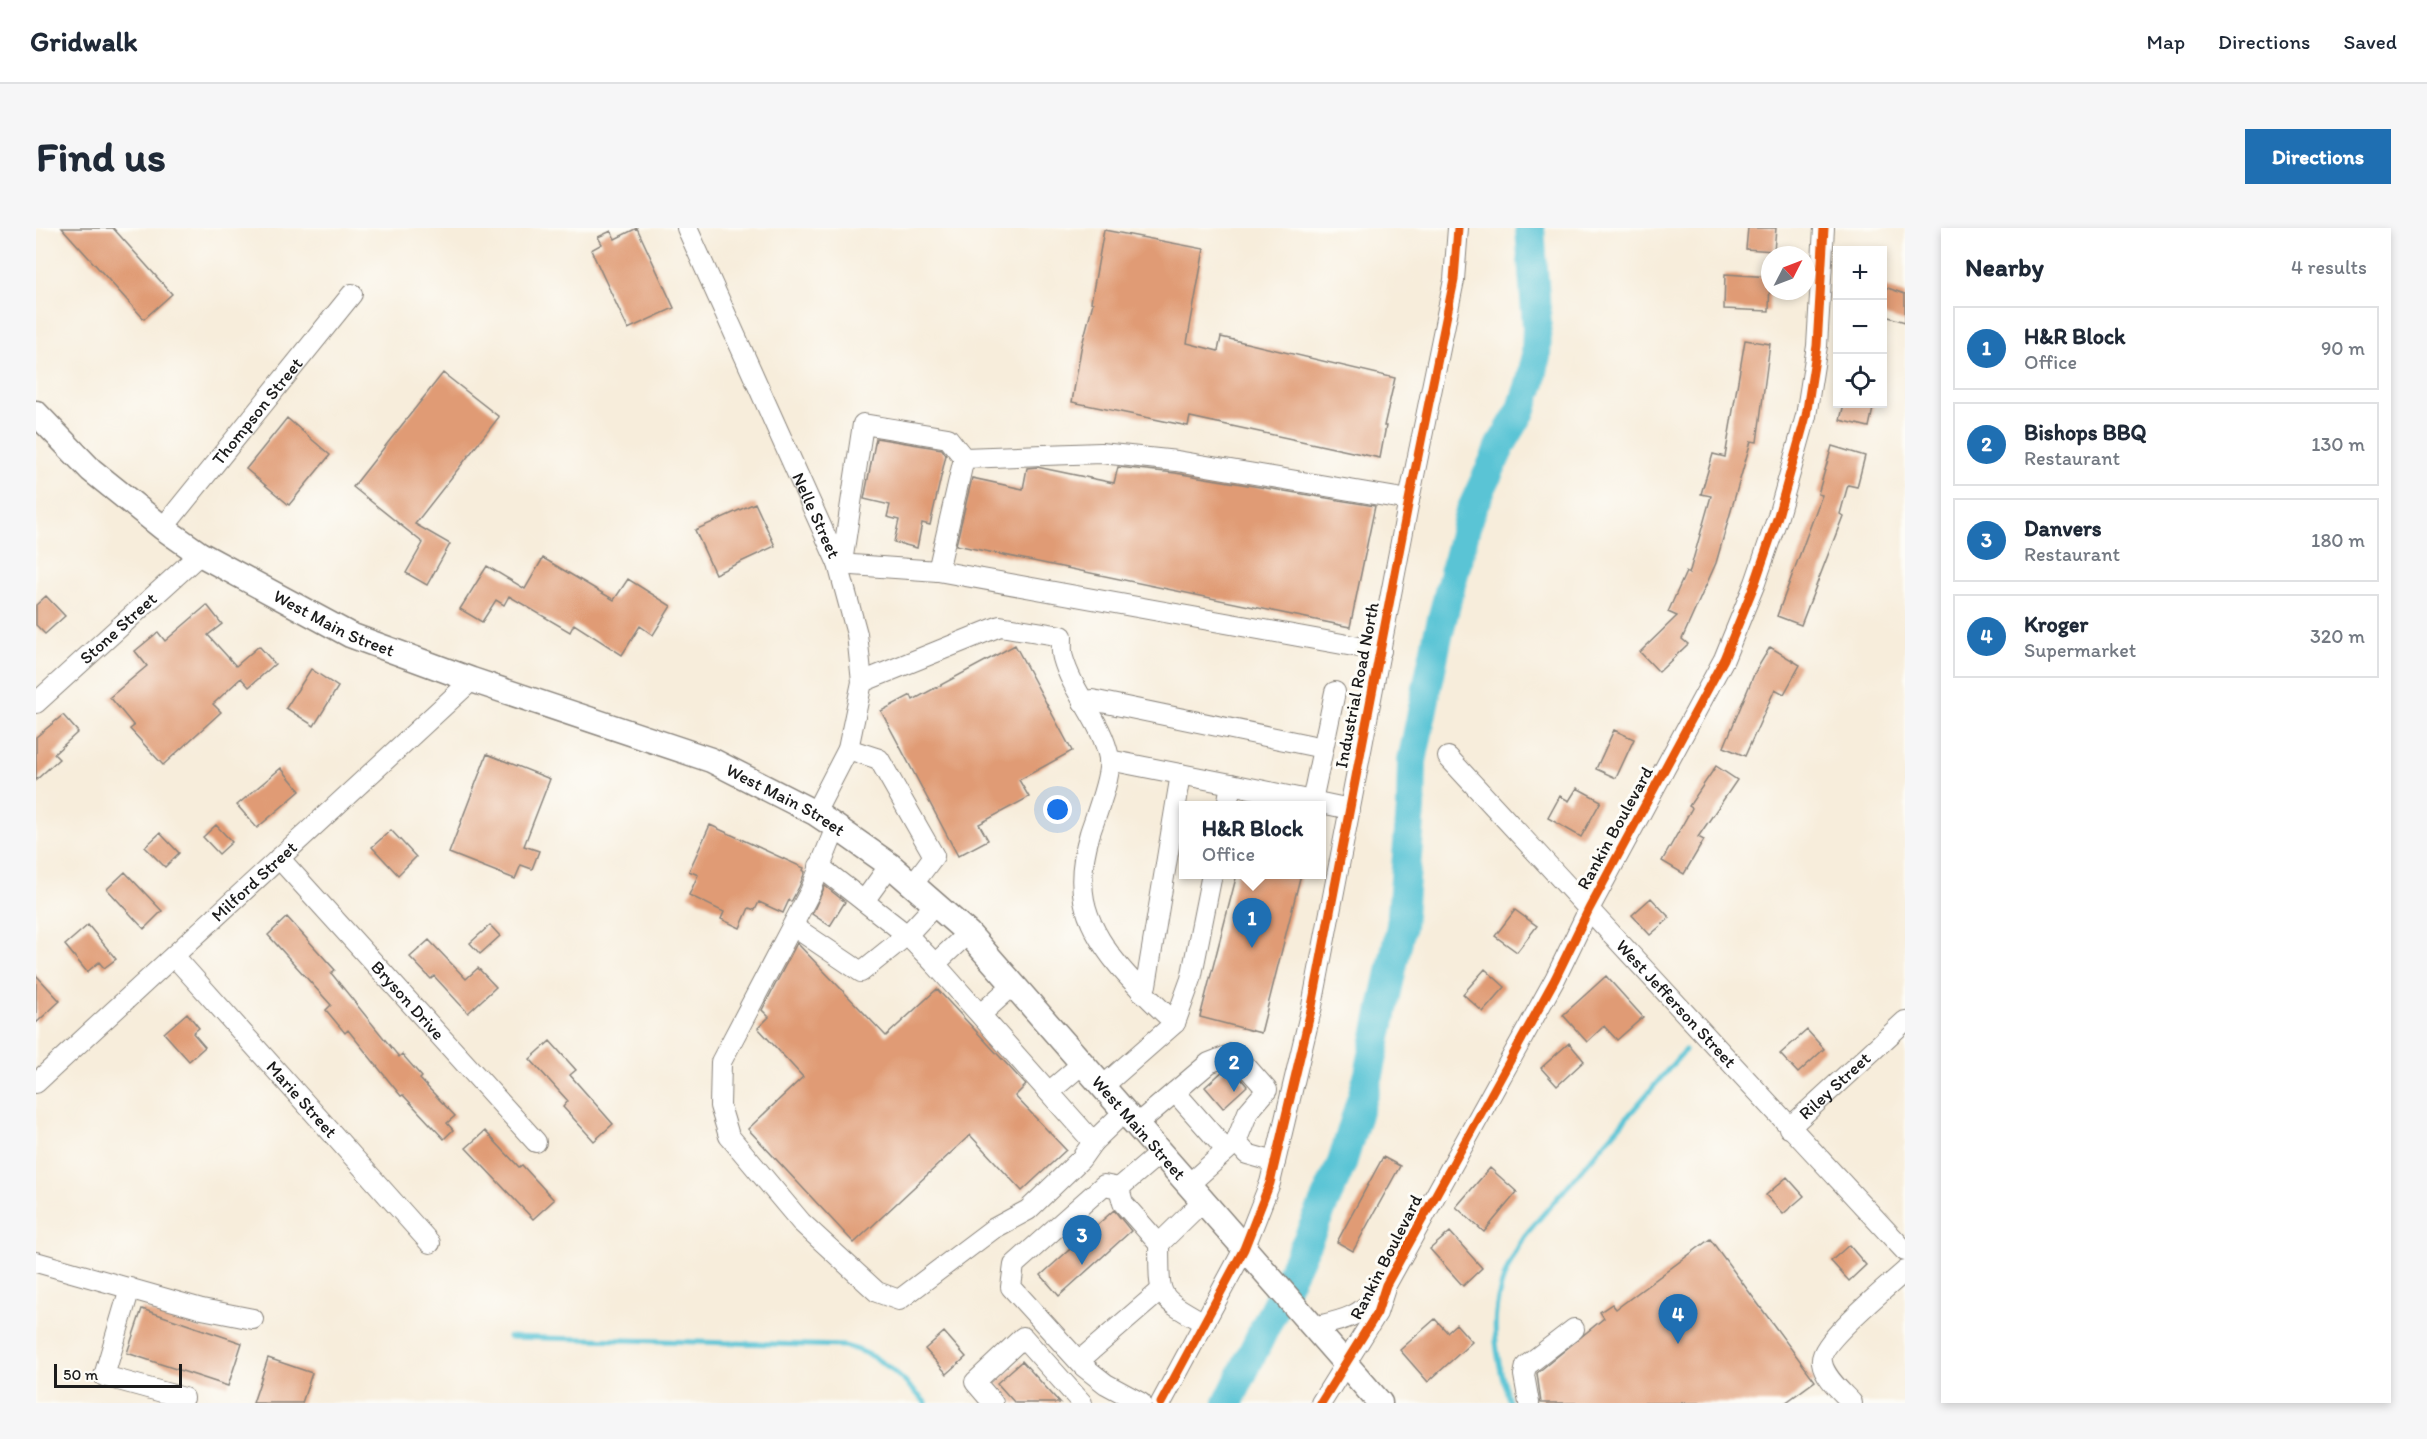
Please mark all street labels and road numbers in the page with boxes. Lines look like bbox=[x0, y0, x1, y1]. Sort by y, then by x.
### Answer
street label: Thompson Street bbox=[207, 353, 307, 470]
street label: Nelle Street bbox=[787, 469, 845, 562]
street label: West Main Street bbox=[270, 585, 398, 662]
street label: Stone Street bbox=[75, 588, 161, 669]
street label: Industrial Road North bbox=[1330, 600, 1384, 770]
street label: West Main Street bbox=[723, 759, 850, 841]
street label: Rankin Boulevard bbox=[1572, 762, 1658, 894]
street label: Milford Street bbox=[207, 836, 302, 926]
street label: West Jefferson Street bbox=[1611, 935, 1741, 1073]
street label: Bryson Drive bbox=[366, 956, 449, 1045]
street label: Riley Street bbox=[1794, 1047, 1875, 1124]
street label: Marie Street bbox=[262, 1056, 342, 1143]
street label: West Main Street bbox=[1087, 1071, 1191, 1185]
street label: Rankin Boulevard bbox=[1345, 1191, 1427, 1323]

